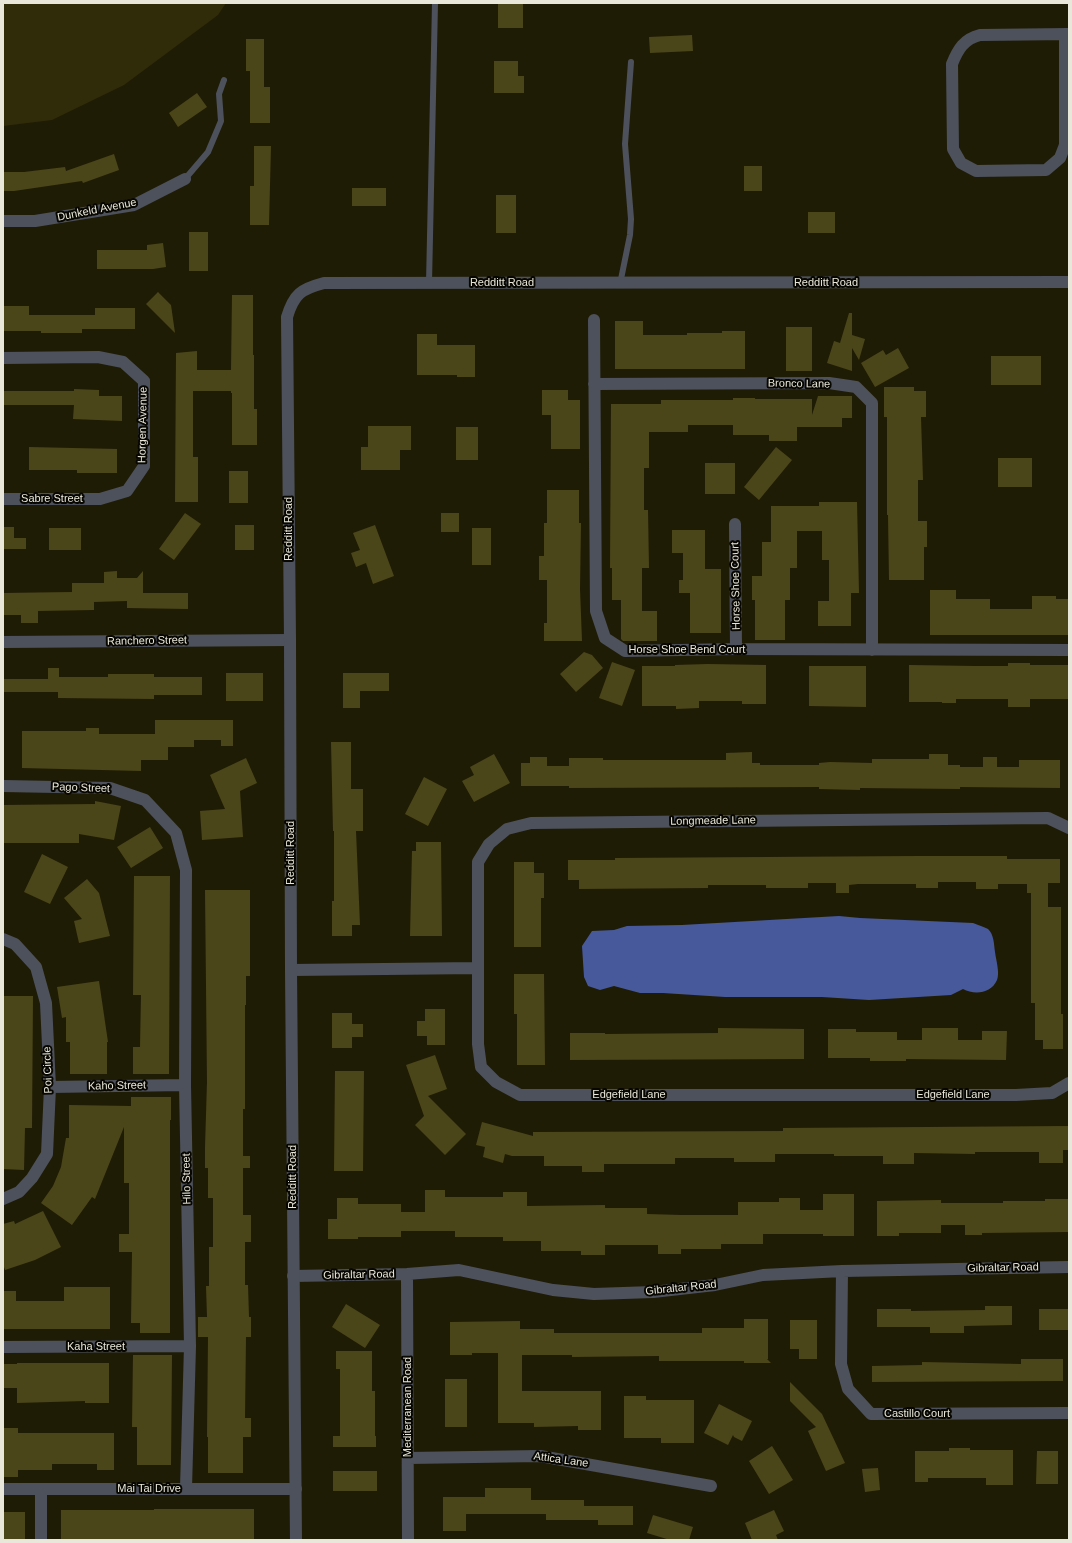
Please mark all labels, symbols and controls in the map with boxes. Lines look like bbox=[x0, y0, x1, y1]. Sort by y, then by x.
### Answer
street label: Dunkeld Avenue bbox=[56, 196, 138, 224]
street label: Redditt Road bbox=[470, 276, 534, 290]
street label: Redditt Road bbox=[794, 276, 858, 290]
street label: Bronco Lane bbox=[768, 377, 830, 391]
street label: Horgen Avenue bbox=[136, 387, 150, 463]
street label: Sabre Street bbox=[21, 492, 83, 506]
street label: Redditt Road bbox=[282, 497, 296, 561]
street label: Horse Shoe Court bbox=[729, 542, 743, 630]
street label: Ranchero Street bbox=[107, 634, 187, 648]
street label: Horse Shoe Bend Court bbox=[629, 643, 745, 657]
street label: Pago Street bbox=[52, 780, 110, 796]
street label: Longmeade Lane bbox=[670, 814, 756, 828]
street label: Redditt Road bbox=[284, 821, 298, 885]
street label: Poi Circle bbox=[41, 1046, 55, 1094]
street label: Kaho Street bbox=[88, 1079, 146, 1093]
street label: Edgefield Lane bbox=[592, 1088, 666, 1102]
street label: Edgefield Lane bbox=[916, 1088, 990, 1102]
street label: Redditt Road bbox=[286, 1145, 300, 1209]
street label: Hilo Street bbox=[180, 1153, 194, 1205]
street label: Gibraltar Road bbox=[967, 1261, 1039, 1275]
street label: Gibraltar Road bbox=[323, 1268, 395, 1282]
street label: Gibraltar Road bbox=[645, 1278, 717, 1298]
street label: Kaha Street bbox=[67, 1340, 125, 1354]
street label: Mediterranean Road bbox=[401, 1357, 415, 1457]
street label: Castillo Court bbox=[884, 1407, 950, 1421]
street label: Attica Lane bbox=[533, 1450, 589, 1470]
street label: Mai Tai Drive bbox=[117, 1482, 181, 1496]

